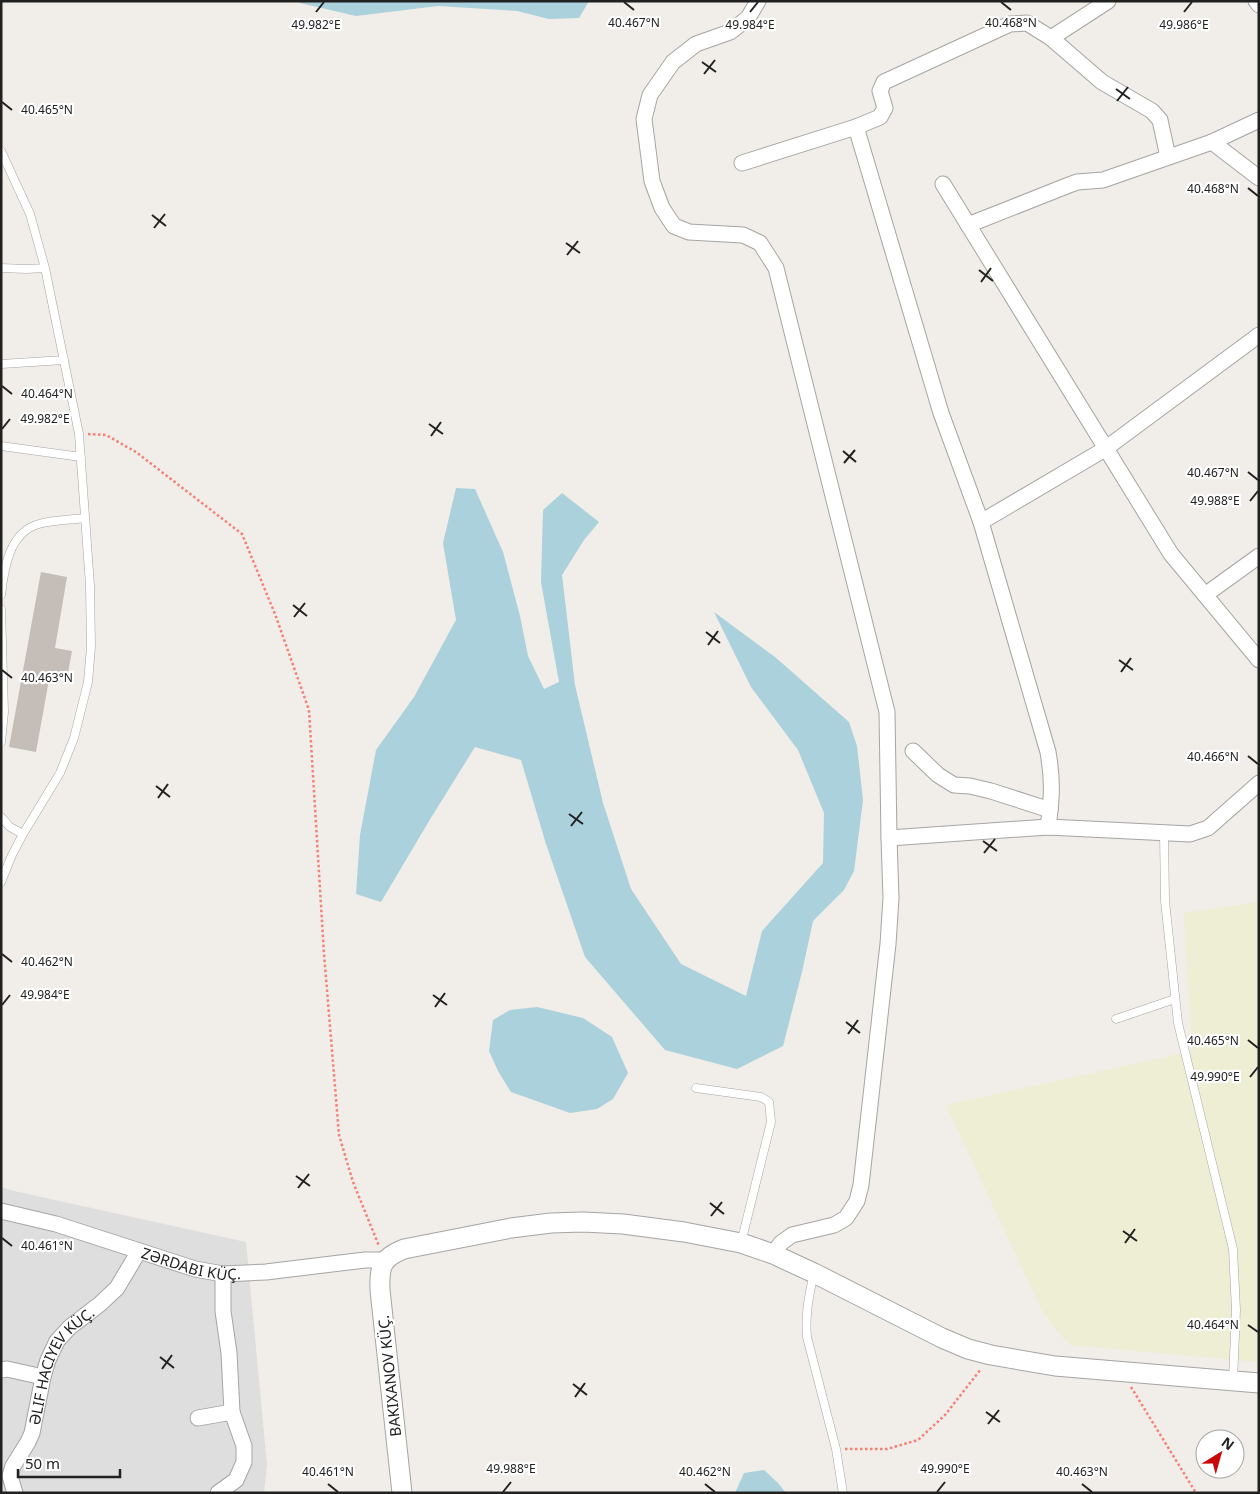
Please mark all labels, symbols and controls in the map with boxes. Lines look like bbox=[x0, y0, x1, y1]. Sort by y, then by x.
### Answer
text: 40.467°N bbox=[608, 14, 660, 31]
text: 40.468°N bbox=[985, 14, 1037, 31]
text: 49.982°E bbox=[291, 16, 341, 33]
text: 49.984°E bbox=[725, 16, 775, 33]
text: 49.986°E bbox=[1159, 16, 1209, 33]
text: 40.465°N bbox=[21, 101, 73, 118]
text: 40.468°N bbox=[1187, 180, 1239, 197]
text: 40.464°N bbox=[21, 385, 73, 402]
text: 49.982°E bbox=[20, 410, 70, 427]
text: 40.467°N bbox=[1187, 464, 1239, 481]
text: 49.988°E bbox=[1190, 492, 1240, 509]
text: 40.463°N bbox=[21, 669, 73, 686]
text: 40.466°N bbox=[1187, 748, 1239, 765]
text: 40.462°N bbox=[21, 953, 73, 970]
text: 49.984°E bbox=[20, 986, 70, 1003]
text: 40.465°N bbox=[1187, 1032, 1239, 1049]
text: 49.990°E bbox=[1190, 1068, 1240, 1085]
text: 40.461°N bbox=[21, 1237, 73, 1254]
street label: ZƏRDABI KÜÇ. bbox=[139, 1242, 241, 1285]
street label: ƏLIF HACIYEV KÜÇ. bbox=[24, 1302, 98, 1427]
street label: BAKIXANOV KÜÇ. bbox=[373, 1314, 405, 1438]
text: 40.464°N bbox=[1187, 1316, 1239, 1333]
north arrow bbox=[1195, 1429, 1245, 1479]
text: N bbox=[1218, 1432, 1238, 1454]
scale bar bbox=[18, 1446, 120, 1478]
text: 50 m bbox=[25, 1453, 60, 1473]
text: 49.988°E bbox=[486, 1460, 536, 1477]
text: 49.990°E bbox=[920, 1460, 970, 1477]
text: 40.461°N bbox=[302, 1463, 354, 1480]
text: 40.462°N bbox=[679, 1463, 731, 1480]
text: 40.463°N bbox=[1056, 1463, 1108, 1480]

